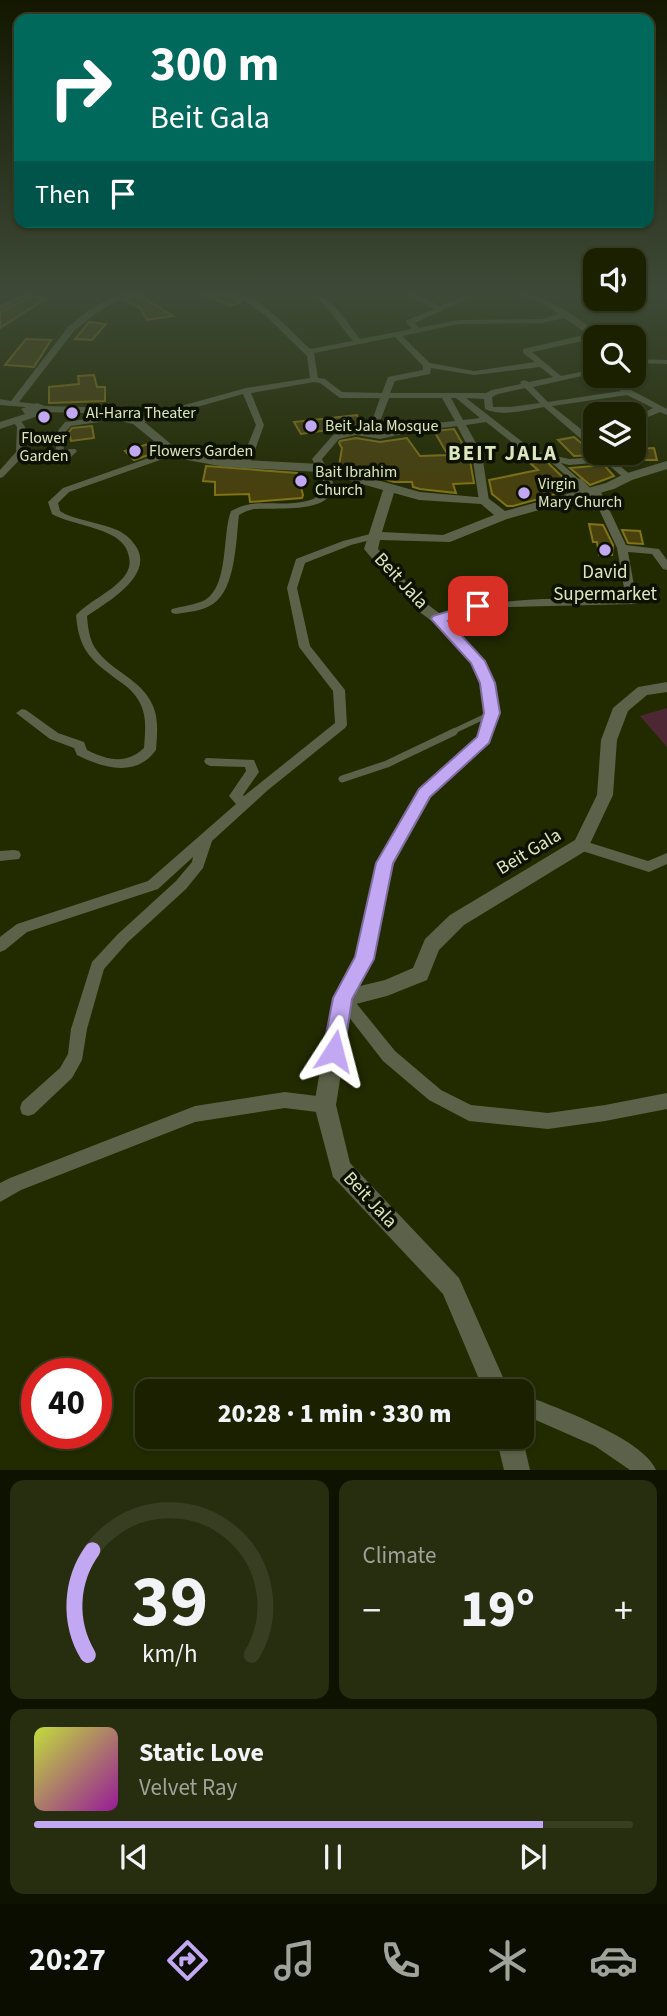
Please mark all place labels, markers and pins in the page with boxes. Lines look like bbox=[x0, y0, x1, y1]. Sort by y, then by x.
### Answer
place label: Al-Harra Theater bbox=[86, 402, 196, 424]
marker: Al-Harra Theater bbox=[64, 405, 80, 421]
marker: Flower Garden bbox=[36, 409, 52, 425]
place label: Beit Jala Mosque bbox=[325, 415, 439, 437]
marker: Beit Jala Mosque bbox=[303, 418, 319, 434]
place label: Flower Garden bbox=[20, 427, 68, 467]
place label: Flowers Garden bbox=[149, 440, 253, 462]
marker: Flowers Garden bbox=[127, 443, 143, 459]
place label: Bait Ibrahim Church bbox=[315, 461, 397, 501]
marker: Bait Ibrahim Church bbox=[293, 473, 309, 489]
place label: Virgin Mary Church bbox=[538, 473, 622, 513]
marker: Virgin Mary Church bbox=[516, 485, 532, 501]
marker: David Supermarket bbox=[597, 542, 613, 558]
place label: David Supermarket bbox=[553, 559, 657, 608]
pin bbox=[448, 576, 508, 636]

